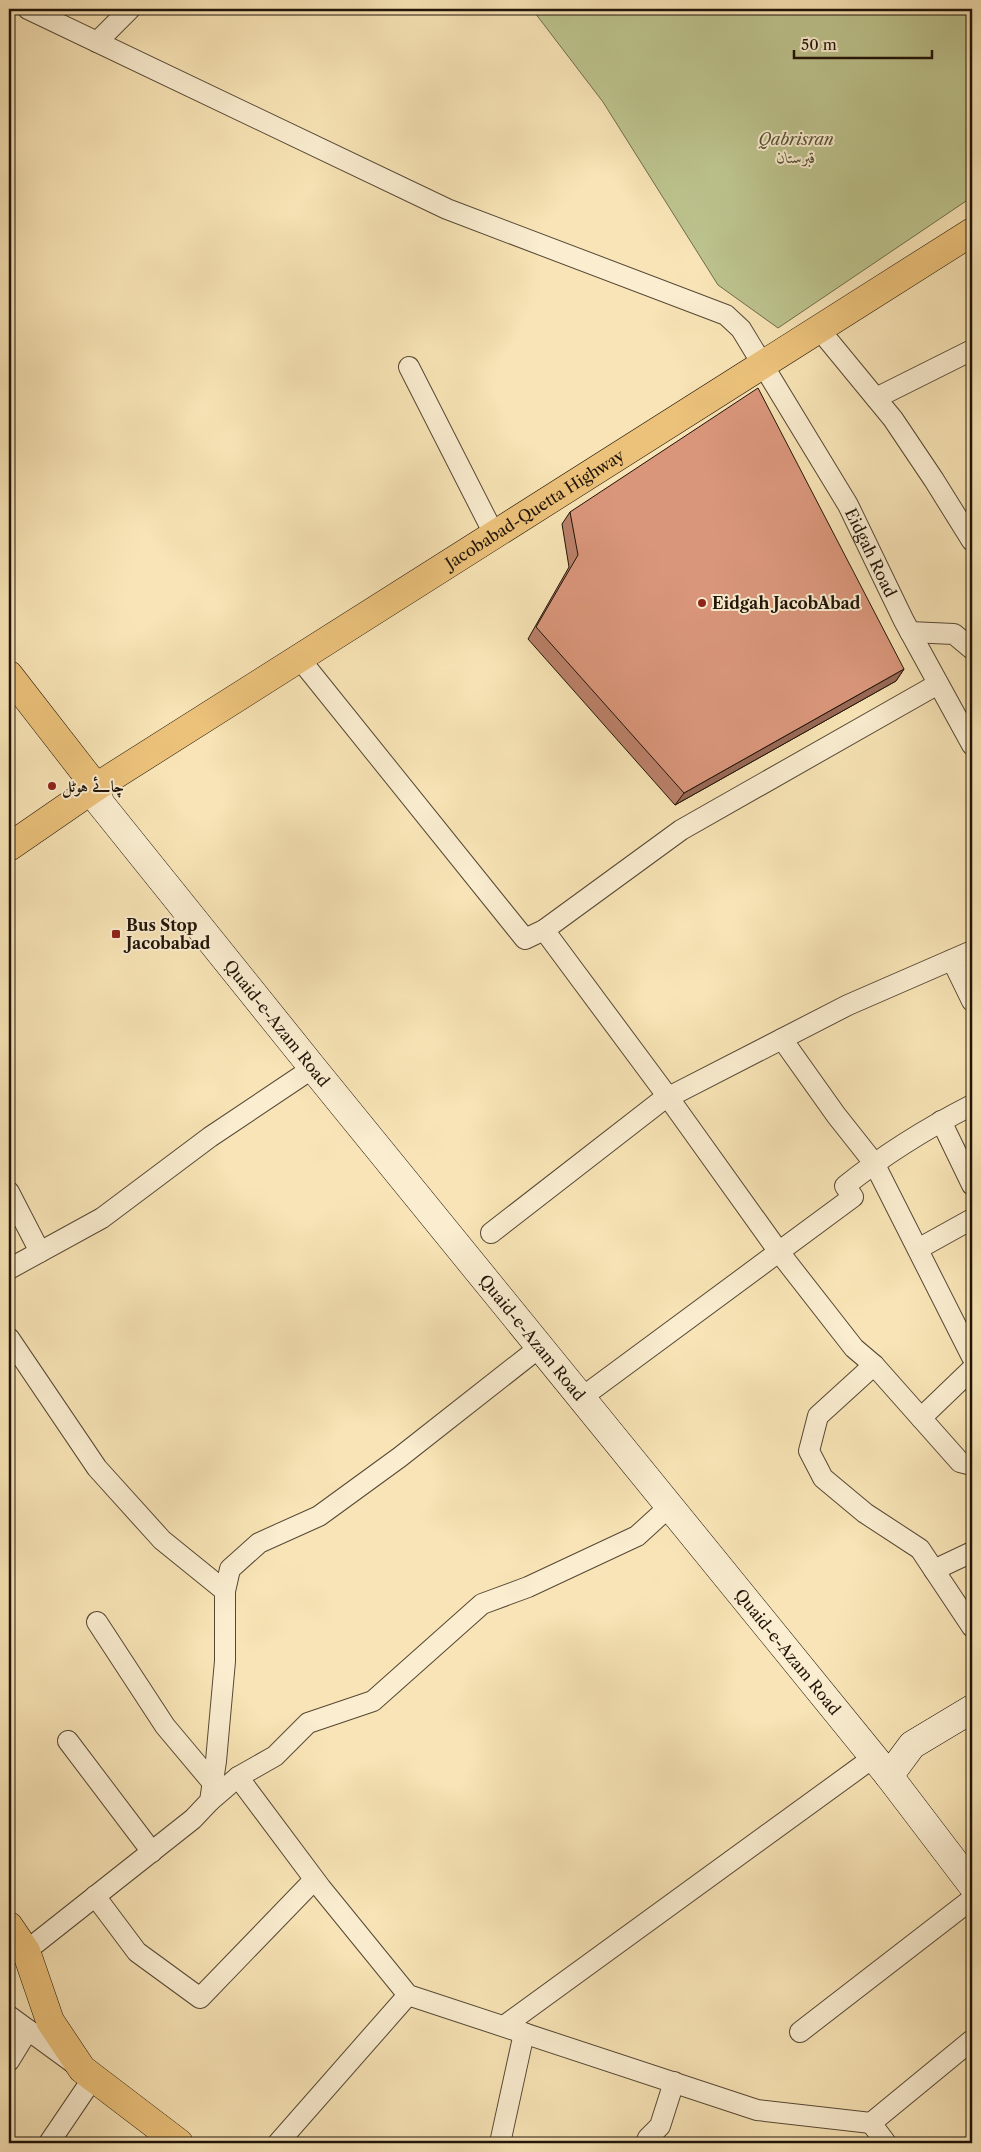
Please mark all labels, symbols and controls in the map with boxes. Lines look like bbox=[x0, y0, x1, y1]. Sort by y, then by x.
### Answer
scale bar bbox=[794, 28, 931, 60]
text: 50 m bbox=[801, 35, 837, 54]
park label: Qabrisran قبرستان bbox=[758, 129, 834, 168]
street label: Jacobabad-Quetta Highway bbox=[439, 444, 629, 575]
street label: Eidgah Road bbox=[841, 505, 901, 600]
place label: Eidgah JacobAbad bbox=[712, 593, 861, 613]
marker: Eidgah JacobAbad bbox=[696, 597, 708, 609]
place label: چائے ہوٹل bbox=[62, 776, 124, 798]
marker: چائے ہوٹل bbox=[46, 780, 58, 792]
place label: Bus Stop Jacobabad bbox=[123, 915, 211, 953]
marker: Bus Stop Jacobabad bbox=[110, 928, 122, 940]
street label: Quaid-e-Azam Road bbox=[220, 956, 334, 1091]
street label: Quaid-e-Azam Road bbox=[475, 1270, 590, 1405]
street label: Quaid-e-Azam Road bbox=[731, 1585, 845, 1719]

